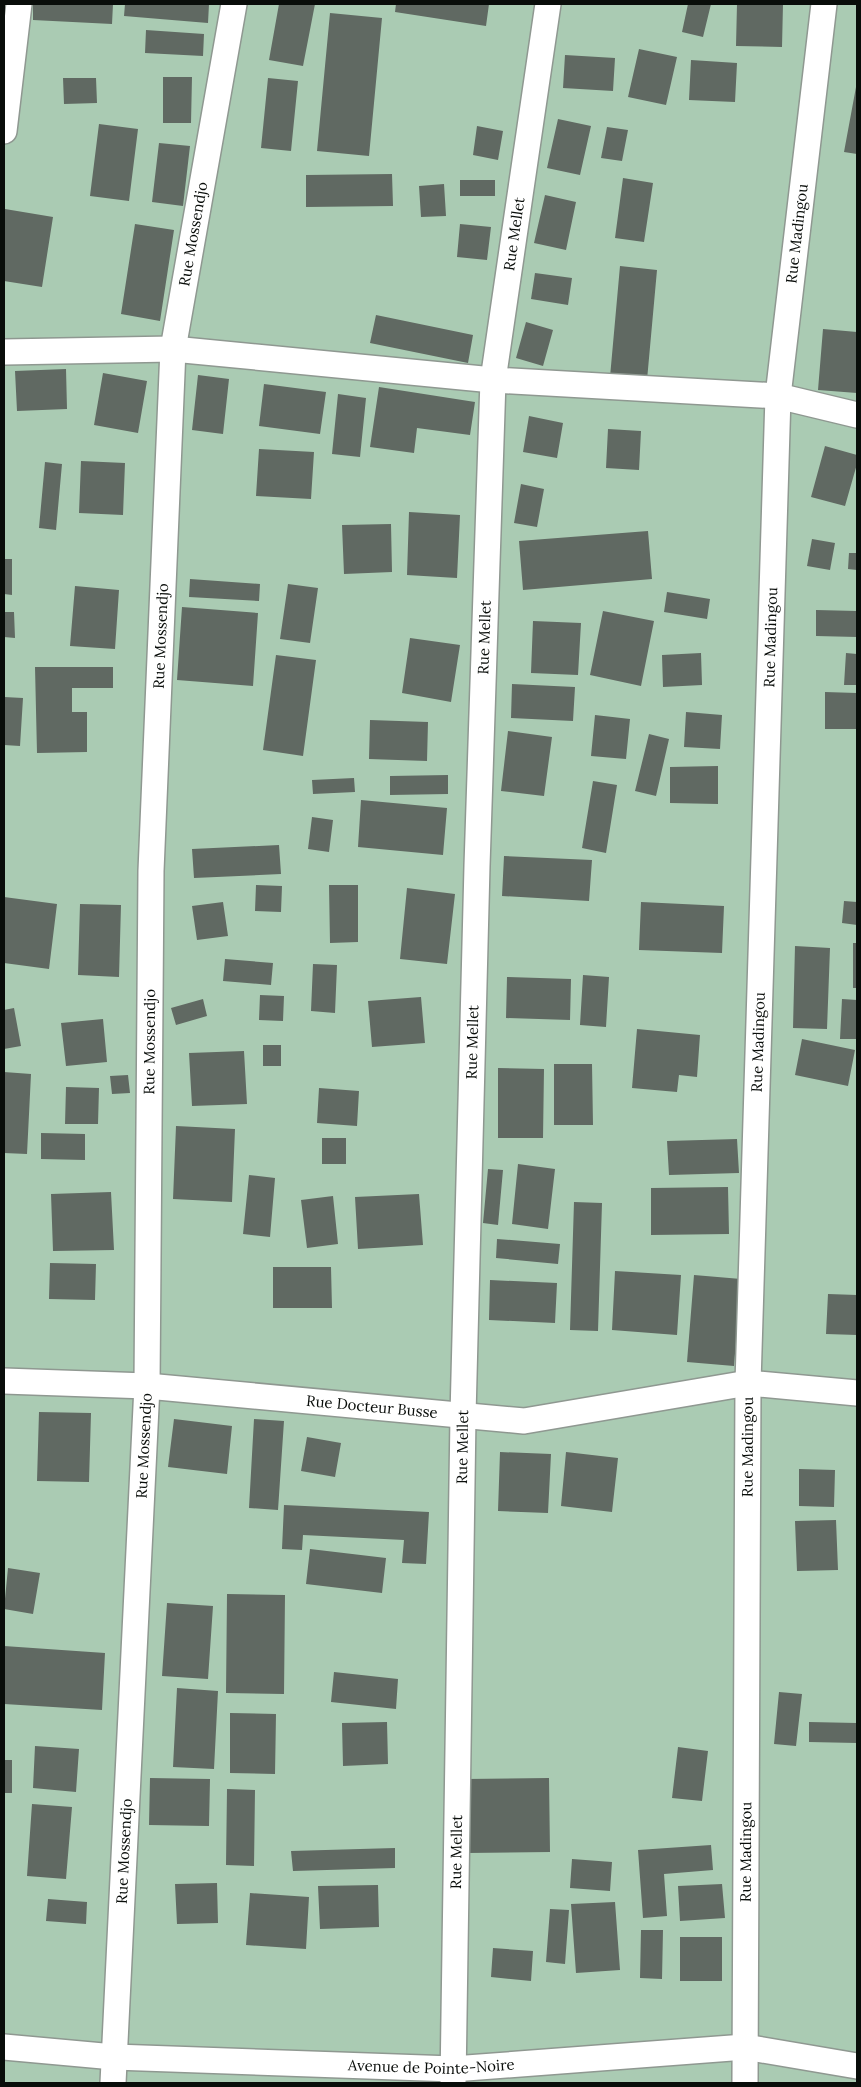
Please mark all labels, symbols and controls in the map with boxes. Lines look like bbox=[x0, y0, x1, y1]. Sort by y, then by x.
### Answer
street label: Rue Mossendjo bbox=[174, 180, 211, 288]
street label: Rue Madingou bbox=[781, 183, 812, 284]
street label: Rue Mellet bbox=[499, 196, 529, 272]
street label: Rue Mossendjo bbox=[149, 583, 172, 689]
street label: Rue Madingou bbox=[759, 587, 781, 688]
street label: Rue Mellet bbox=[473, 600, 495, 675]
street label: Rue Mossendjo bbox=[139, 989, 159, 1095]
street label: Rue Madingou bbox=[747, 992, 769, 1093]
street label: Rue Mellet bbox=[462, 1005, 482, 1080]
street label: Rue Docteur Busse bbox=[305, 1391, 439, 1422]
street label: Rue Mossendjo bbox=[132, 1392, 156, 1499]
street label: Rue Madingou bbox=[738, 1397, 757, 1497]
street label: Rue Mellet bbox=[452, 1409, 472, 1484]
street label: Rue Mossendjo bbox=[112, 1798, 136, 1905]
street label: Rue Madingou bbox=[736, 1802, 755, 1902]
street label: Rue Mellet bbox=[446, 1815, 466, 1889]
street label: Avenue de Pointe-Noire bbox=[347, 2054, 515, 2078]

